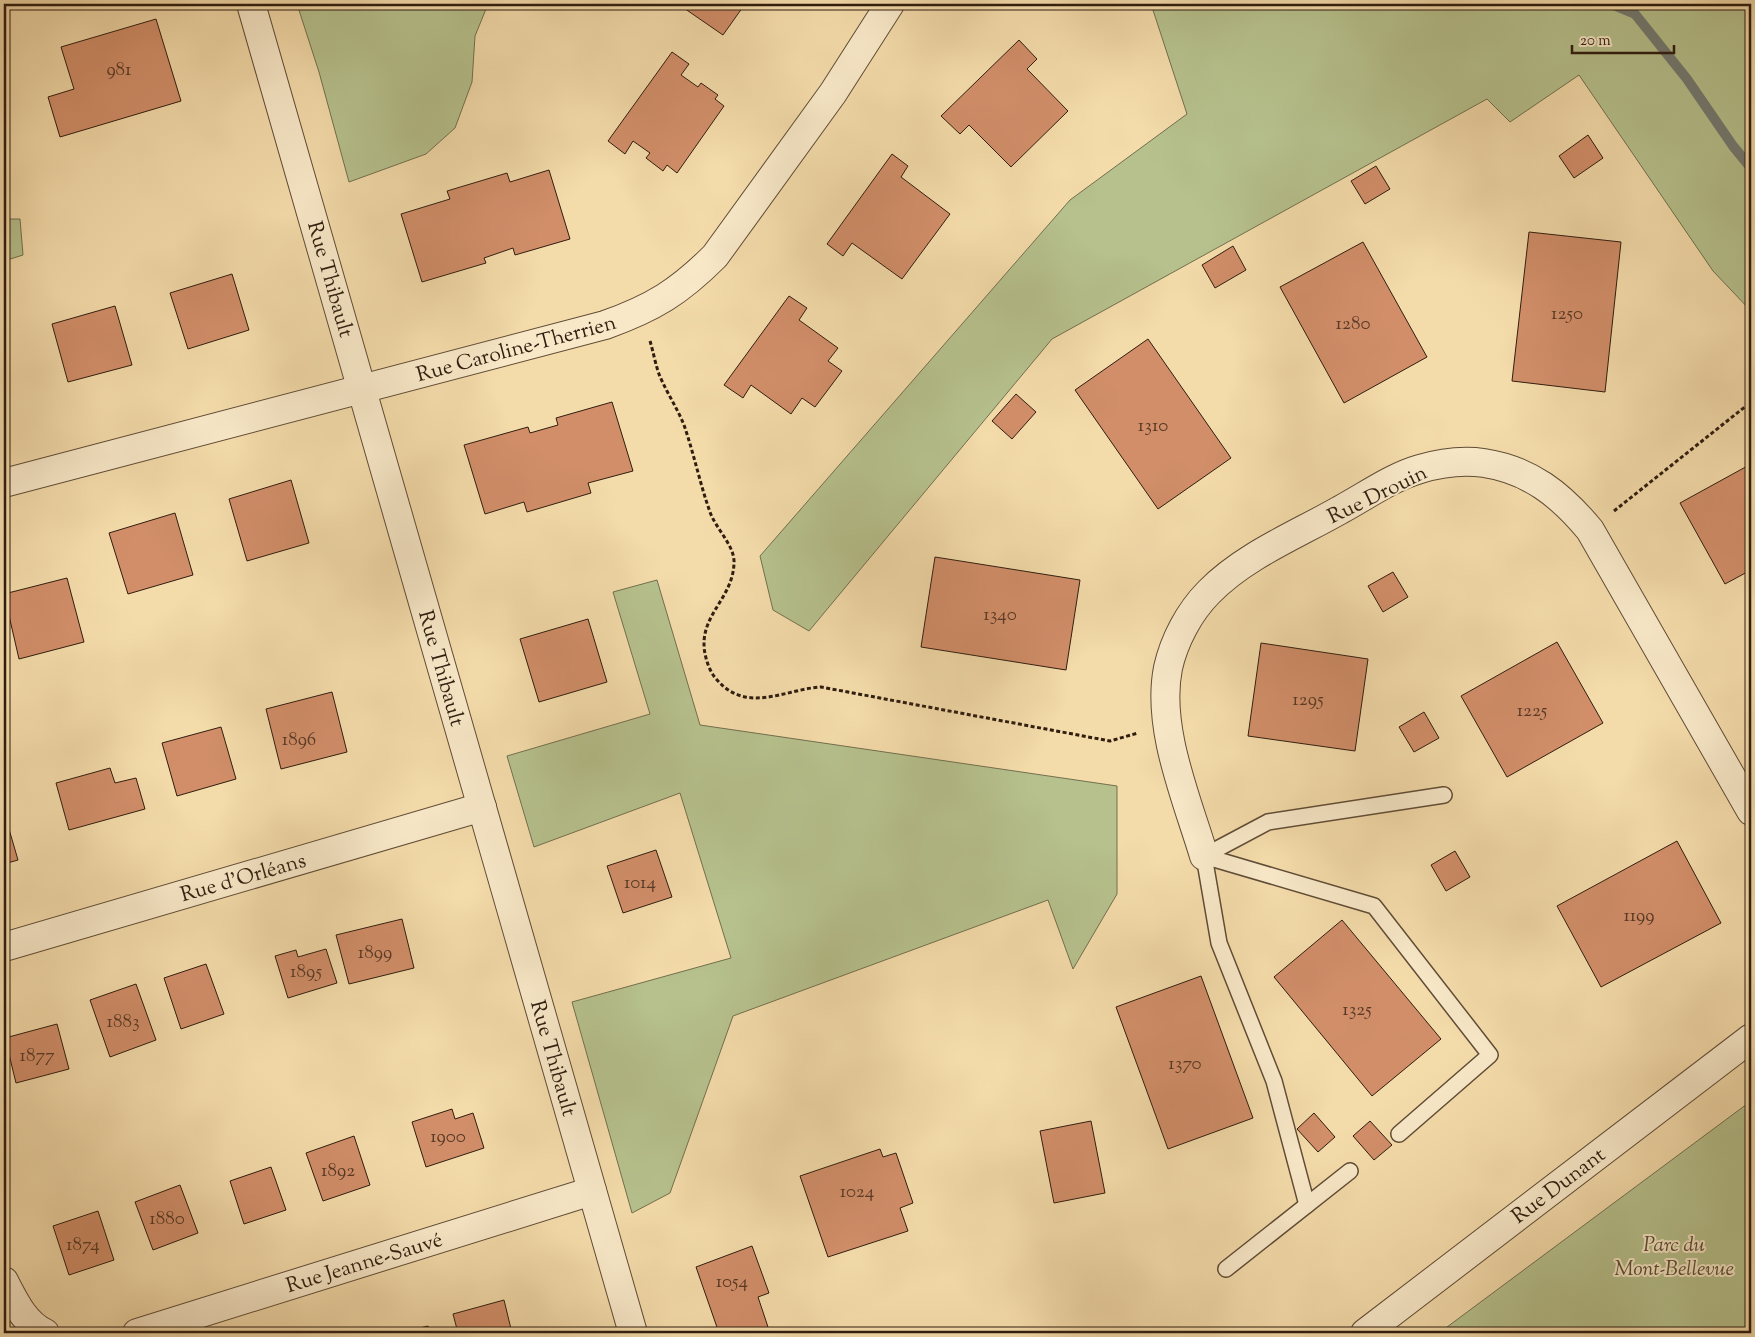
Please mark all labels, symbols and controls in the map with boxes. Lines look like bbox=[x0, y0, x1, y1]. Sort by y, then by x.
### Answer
scale bar bbox=[1572, 22, 1675, 54]
text: 20 m bbox=[1580, 31, 1611, 52]
house number: 981 bbox=[106, 57, 132, 84]
street label: Rue Thibault bbox=[298, 218, 360, 341]
house number: 1250 bbox=[1551, 301, 1583, 328]
street label: Rue Caroline-Therrien bbox=[413, 309, 620, 391]
house number: 1280 bbox=[1336, 311, 1370, 338]
house number: 1310 bbox=[1138, 413, 1168, 440]
street label: Rue Drouin bbox=[1323, 459, 1433, 533]
house number: 1340 bbox=[983, 602, 1017, 629]
street label: Rue Thibault bbox=[409, 607, 471, 730]
house number: 1295 bbox=[1292, 687, 1324, 714]
house number: 1225 bbox=[1517, 698, 1548, 725]
house number: 1896 bbox=[282, 727, 316, 754]
street label: Rue d'Orléans bbox=[177, 847, 310, 911]
house number: 1014 bbox=[624, 870, 657, 897]
house number: 1199 bbox=[1623, 903, 1655, 930]
house number: 1899 bbox=[358, 940, 392, 967]
house number: 1895 bbox=[290, 959, 322, 986]
street label: Rue Thibault bbox=[521, 997, 583, 1120]
house number: 1325 bbox=[1342, 997, 1372, 1024]
house number: 1883 bbox=[106, 1009, 140, 1036]
house number: 1877 bbox=[20, 1043, 55, 1070]
house number: 1370 bbox=[1168, 1051, 1202, 1078]
house number: 1900 bbox=[430, 1124, 466, 1151]
street label: Rue Dunant bbox=[1506, 1141, 1613, 1232]
house number: 1892 bbox=[321, 1158, 355, 1185]
house number: 1024 bbox=[840, 1179, 875, 1206]
house number: 1880 bbox=[149, 1206, 185, 1233]
street label: Rue Jeanne-Sauvé bbox=[283, 1226, 446, 1302]
park label: Parc du Mont-Bellevue bbox=[1614, 1231, 1734, 1285]
house number: 1874 bbox=[66, 1232, 100, 1259]
house number: 1054 bbox=[716, 1269, 749, 1296]

